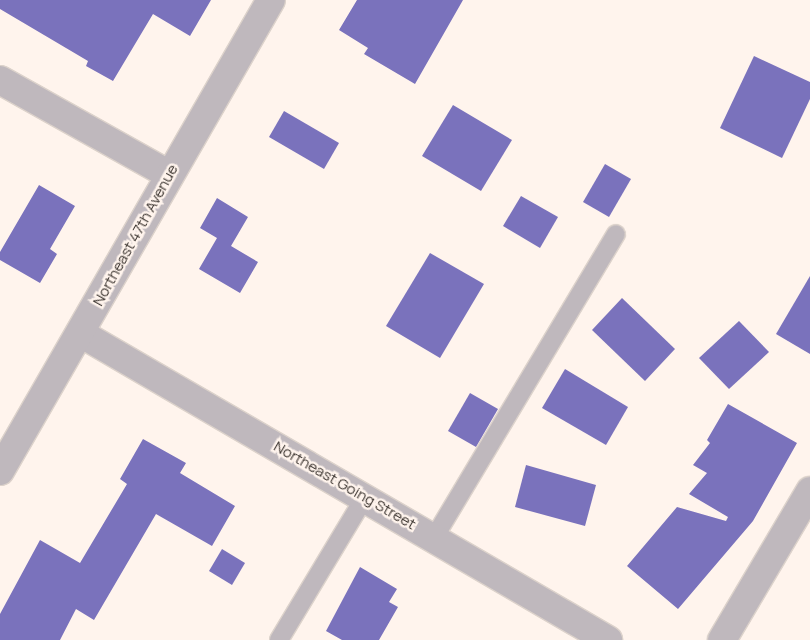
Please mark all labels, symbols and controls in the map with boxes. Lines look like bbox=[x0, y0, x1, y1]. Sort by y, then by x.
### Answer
street label: Northeast 47th Avenue bbox=[89, 161, 181, 309]
street label: Northeast Going Street bbox=[271, 437, 419, 533]

